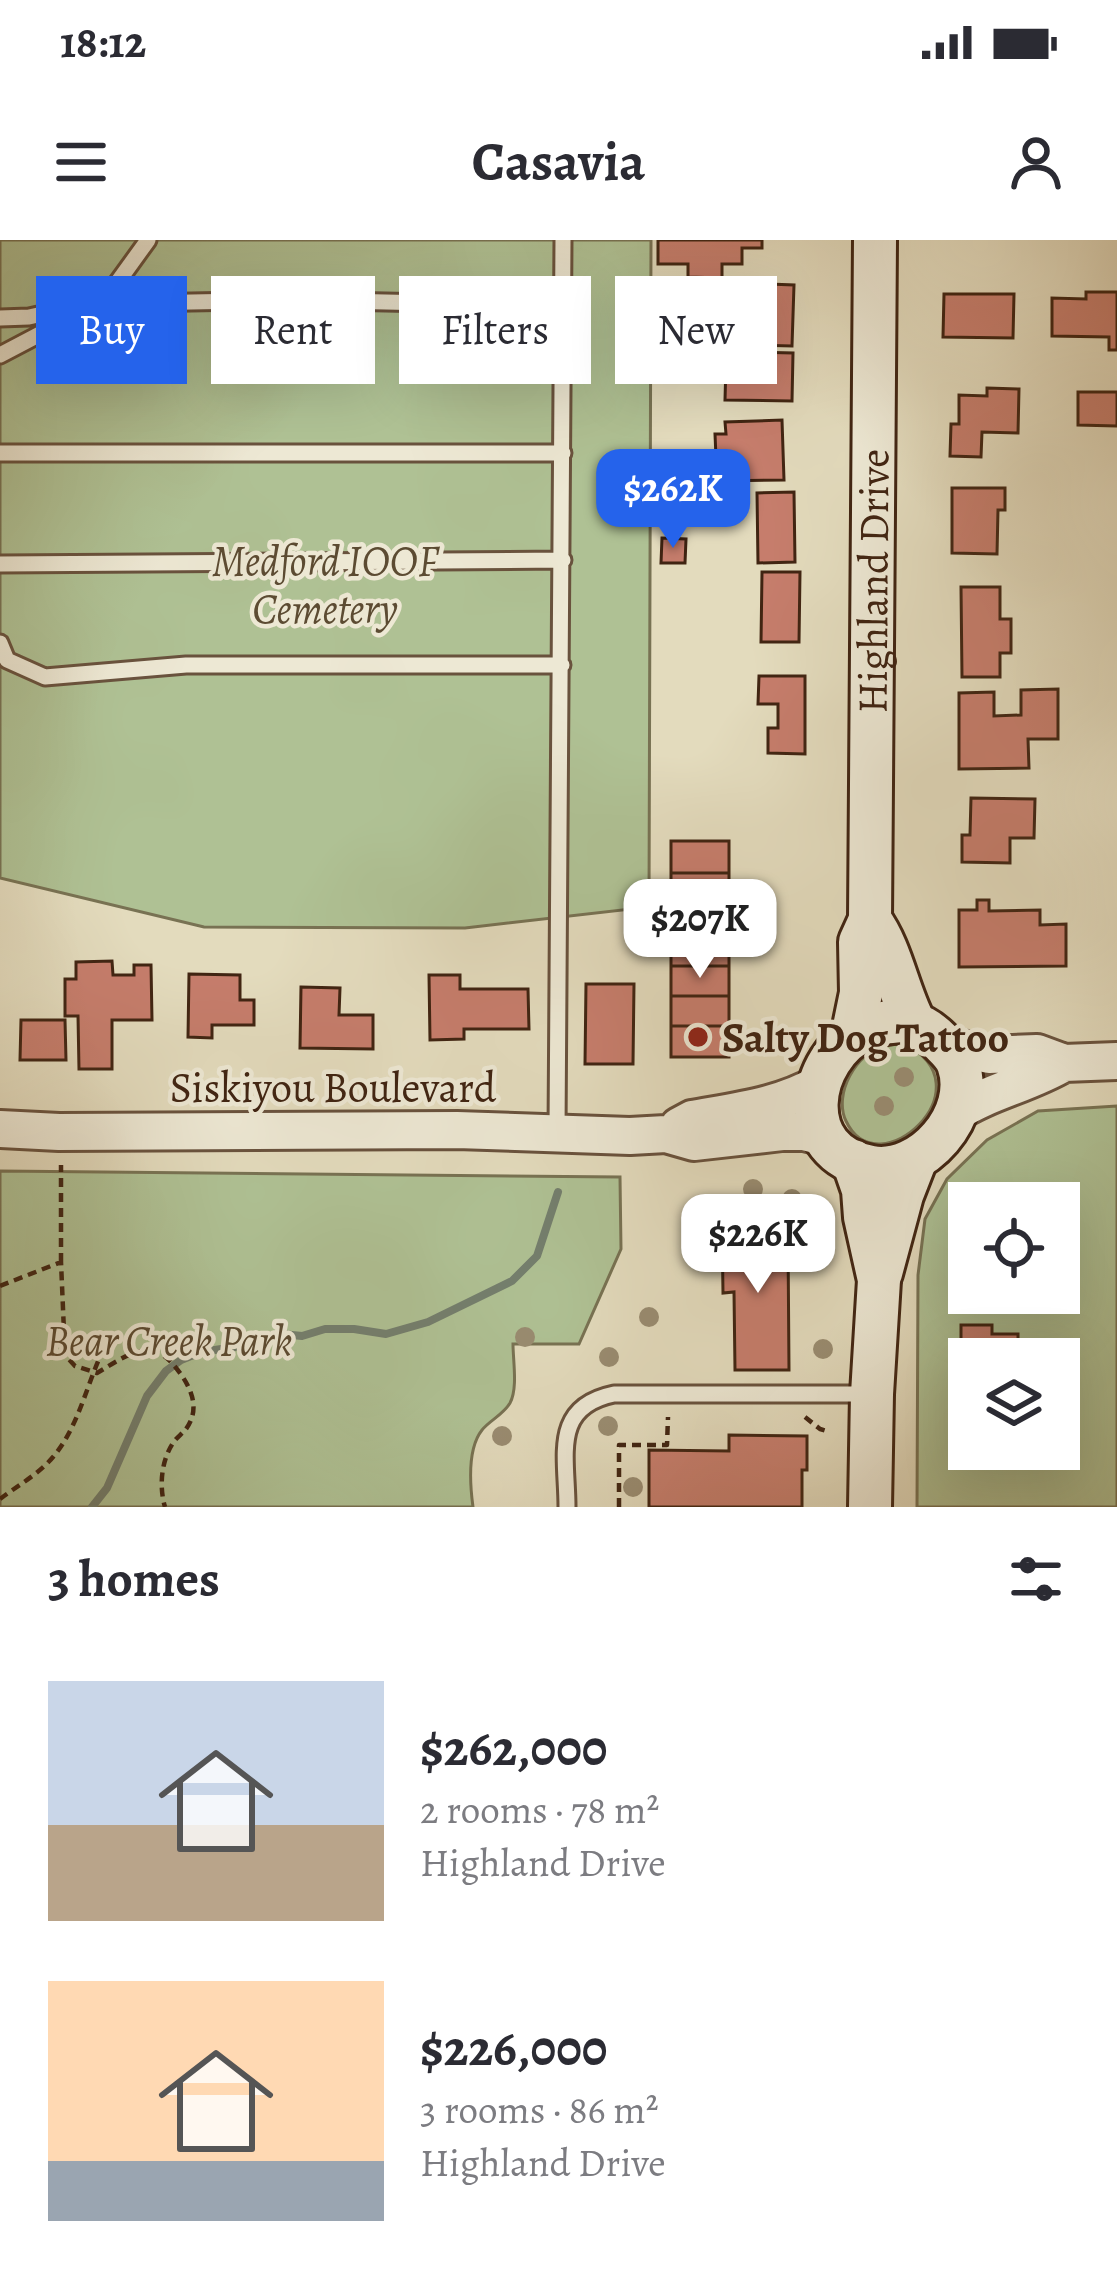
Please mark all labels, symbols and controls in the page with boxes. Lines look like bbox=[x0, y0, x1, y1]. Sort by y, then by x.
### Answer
text: 18:12 bbox=[60, 11, 146, 73]
text: Casavia bbox=[472, 125, 645, 199]
icon: menu bbox=[48, 129, 114, 195]
icon: person bbox=[1003, 129, 1069, 195]
chip: Buy bbox=[36, 276, 187, 384]
chip: Rent bbox=[211, 276, 375, 384]
chip: Filters bbox=[399, 276, 591, 384]
chip: New bbox=[615, 276, 777, 384]
pin: $262K bbox=[589, 449, 757, 551]
street label: Highland Drive bbox=[844, 449, 902, 714]
text: $262K bbox=[623, 461, 723, 514]
park label: Medford IOOF Cemetery bbox=[212, 532, 441, 637]
pin: $207K bbox=[616, 879, 784, 981]
text: $207K bbox=[651, 891, 749, 944]
place label: Salty Dog Tattoo bbox=[722, 1009, 1009, 1066]
marker: Salty Dog Tattoo bbox=[685, 1024, 711, 1050]
street label: Siskiyou Boulevard bbox=[170, 1059, 497, 1116]
map controls bbox=[948, 1182, 1080, 1470]
button: locate bbox=[948, 1182, 1080, 1314]
pin: $226K bbox=[674, 1194, 842, 1296]
text: $226K bbox=[708, 1206, 808, 1259]
park label: Bear Creek Park bbox=[46, 1312, 292, 1369]
button: layers bbox=[948, 1338, 1080, 1470]
text: 3 homes bbox=[48, 1544, 220, 1614]
icon: filters bbox=[1003, 1546, 1069, 1612]
text: $262,000 bbox=[420, 1713, 608, 1783]
icon: home bbox=[144, 1729, 288, 1873]
text: 2 rooms · 78 m² bbox=[420, 1783, 659, 1836]
text: Highland Drive bbox=[420, 1836, 666, 1889]
text: $226,000 bbox=[420, 2013, 608, 2083]
icon: home bbox=[144, 2029, 288, 2173]
text: 3 rooms · 86 m² bbox=[420, 2083, 659, 2136]
text: Highland Drive bbox=[420, 2136, 666, 2189]

